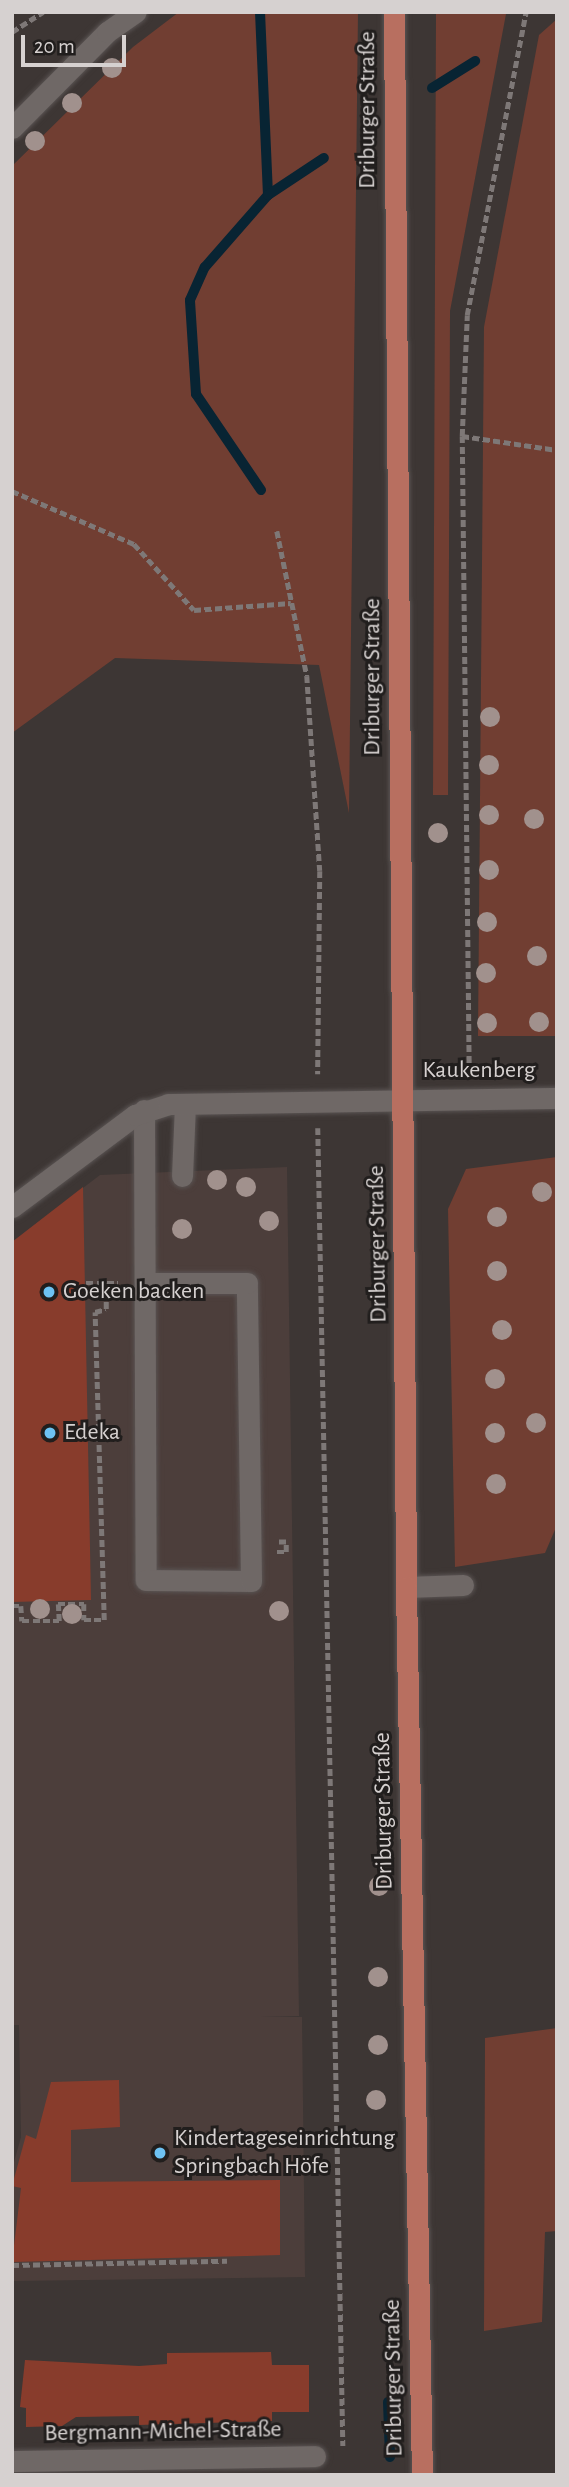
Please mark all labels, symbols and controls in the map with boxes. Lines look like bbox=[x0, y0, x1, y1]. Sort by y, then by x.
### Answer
scale bar bbox=[24, 21, 130, 65]
street label: Driburger Straße bbox=[354, 31, 382, 189]
text: 20 m bbox=[34, 36, 75, 57]
street label: Driburger Straße bbox=[359, 598, 387, 756]
street label: Kaukenberg bbox=[422, 1057, 536, 1085]
street label: Driburger Straße bbox=[362, 1165, 394, 1323]
place label: Goeken backen bbox=[63, 1278, 204, 1306]
marker: Goeken backen bbox=[41, 1284, 57, 1300]
place label: Edeka bbox=[64, 1419, 120, 1447]
marker: Edeka bbox=[42, 1425, 58, 1441]
street label: Driburger Straße bbox=[368, 1732, 400, 1890]
place label: Kindertageseinrichtung Springbach Höfe bbox=[174, 2125, 395, 2181]
marker: Kindertageseinrichtung Springbach Höfe bbox=[152, 2145, 168, 2161]
street label: Driburger Straße bbox=[378, 2299, 410, 2457]
street label: Bergmann-Michel-Straße bbox=[44, 2416, 282, 2448]

